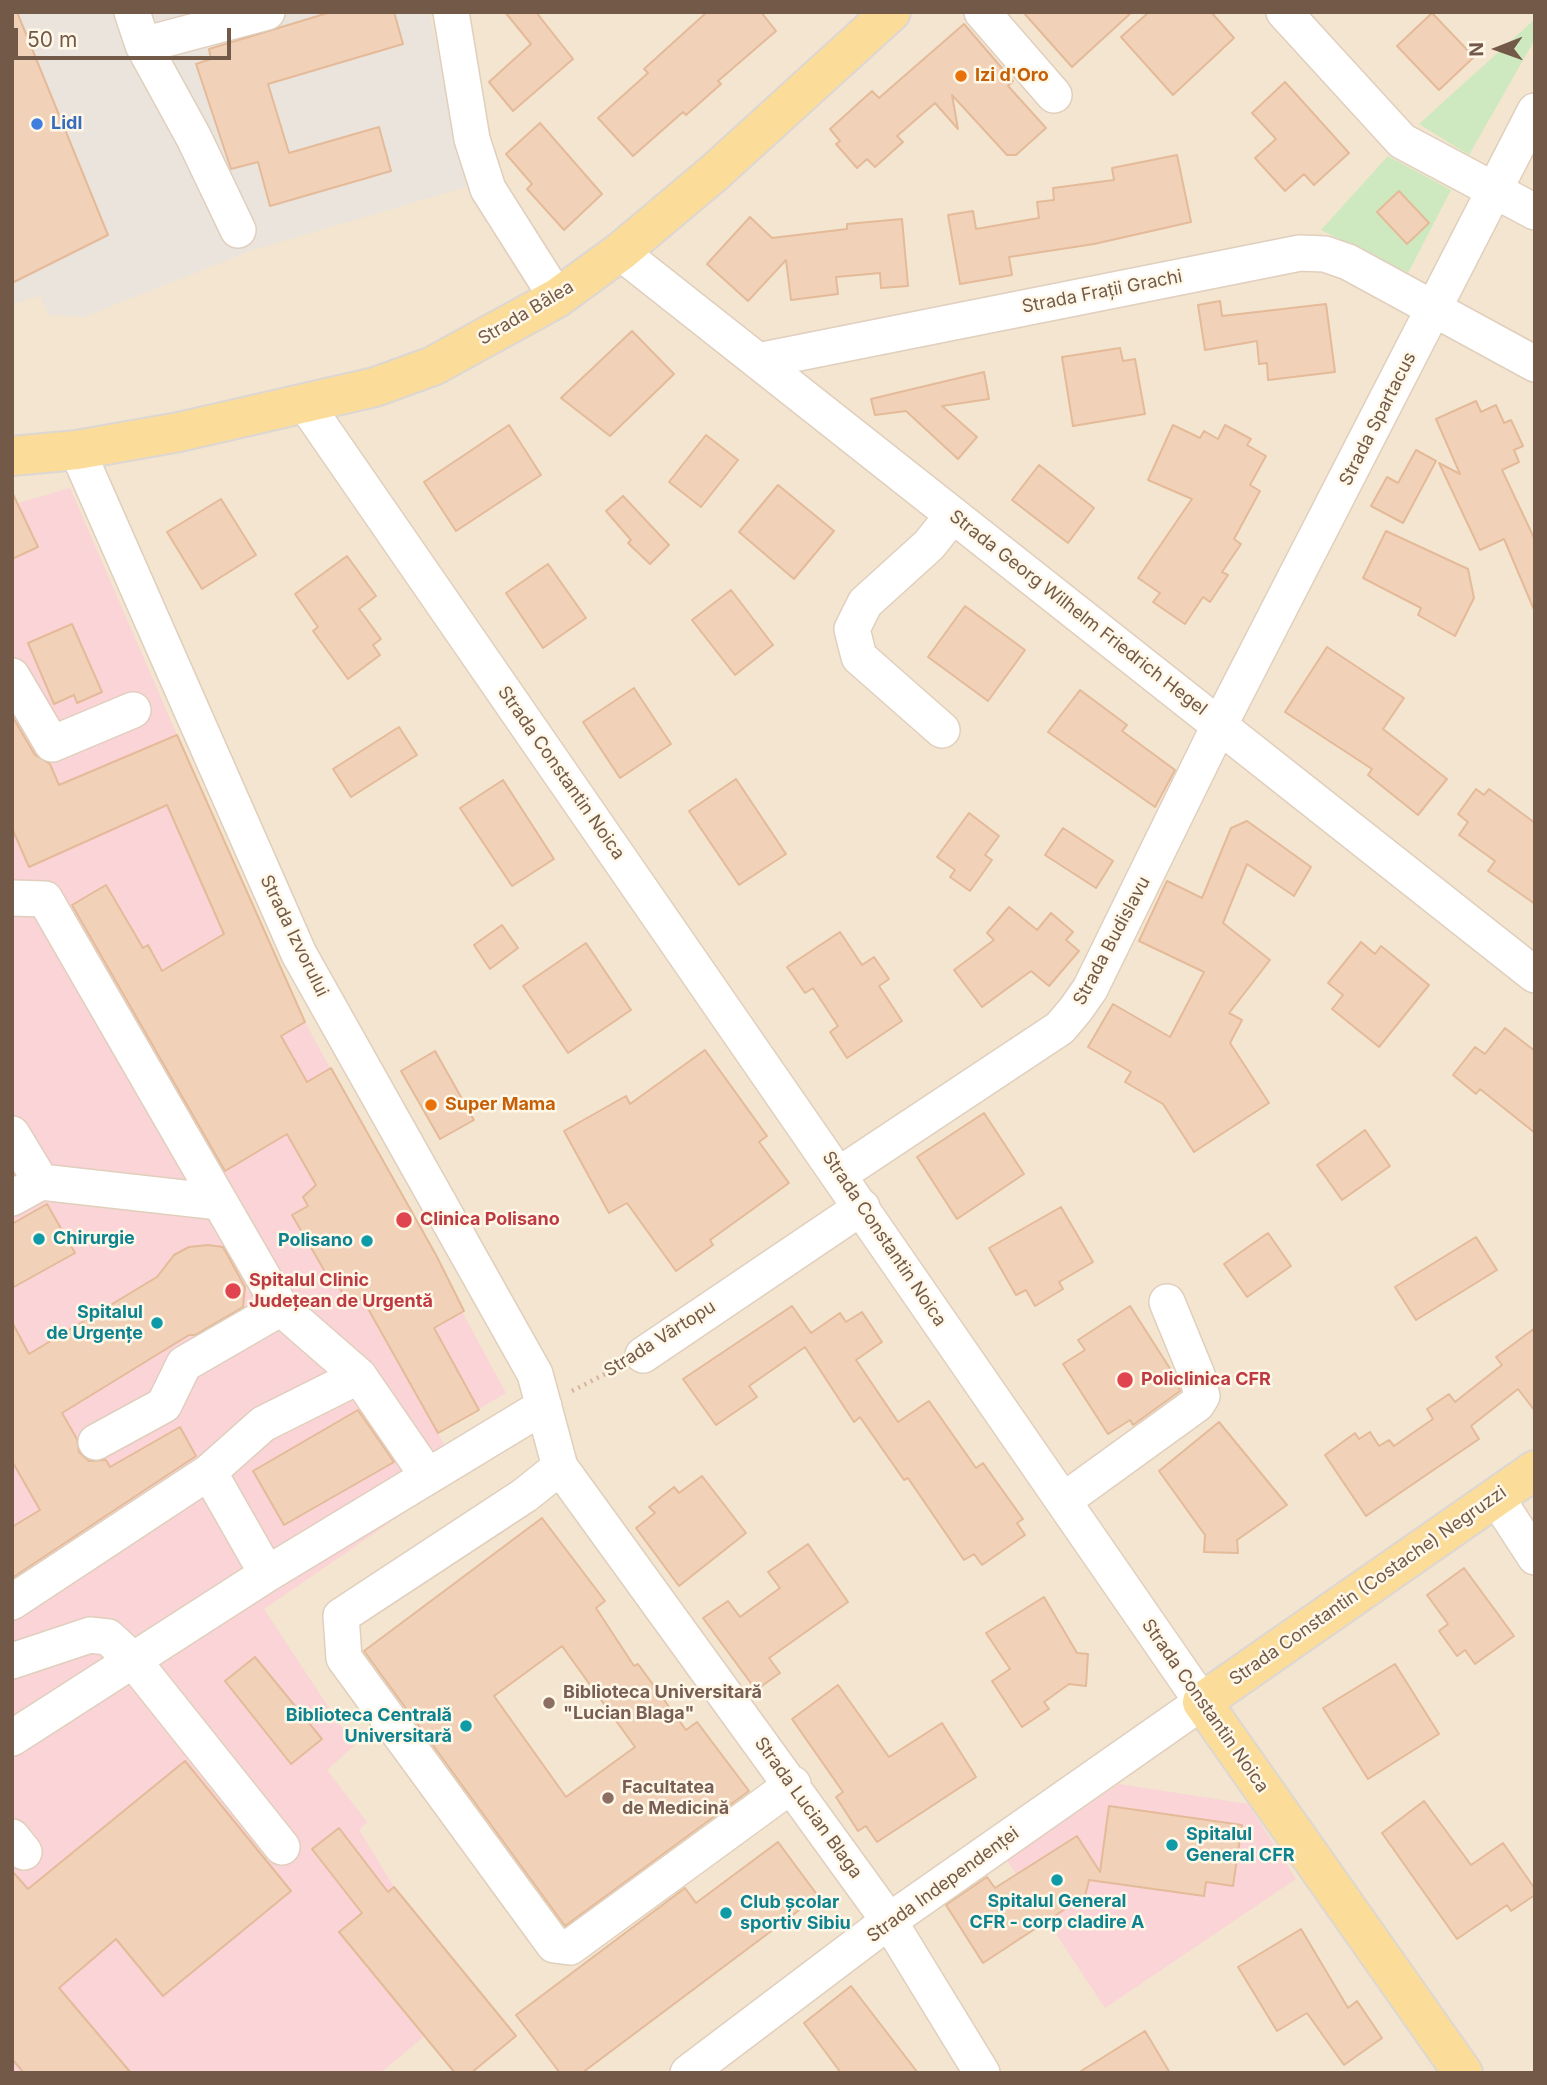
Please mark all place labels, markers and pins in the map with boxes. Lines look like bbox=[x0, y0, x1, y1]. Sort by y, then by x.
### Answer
place label: Izi d'Oro bbox=[975, 65, 1049, 87]
marker: Izi d'Oro bbox=[953, 68, 969, 84]
place label: Lidl bbox=[51, 113, 82, 135]
marker: Lidl bbox=[29, 116, 45, 132]
place label: Super Mama bbox=[445, 1094, 556, 1116]
marker: Super Mama bbox=[423, 1097, 439, 1113]
place label: Clinica Polisano bbox=[420, 1209, 560, 1231]
marker: Clinica Polisano bbox=[394, 1210, 414, 1230]
place label: Chirurgie bbox=[53, 1228, 135, 1250]
place label: Polisano bbox=[278, 1230, 353, 1252]
marker: Chirurgie bbox=[31, 1231, 47, 1247]
marker: Polisano bbox=[359, 1233, 375, 1249]
place label: Spitalul Clinic Județean de Urgentă bbox=[249, 1270, 433, 1312]
marker: Spitalul Clinic Județean de Urgentă bbox=[223, 1281, 243, 1301]
place label: Spitalul de Urgențe bbox=[46, 1302, 143, 1344]
marker: Spitalul de Urgențe bbox=[149, 1315, 165, 1331]
place label: Policlinica CFR bbox=[1141, 1369, 1271, 1391]
marker: Policlinica CFR bbox=[1115, 1370, 1135, 1390]
place label: Biblioteca Universitară "Lucian Blaga" bbox=[563, 1682, 762, 1724]
marker: Biblioteca Universitară "Lucian Blaga" bbox=[541, 1695, 557, 1711]
place label: Biblioteca Centrală Universitară bbox=[286, 1705, 452, 1748]
marker: Biblioteca Centrală Universitară bbox=[458, 1718, 474, 1734]
place label: Facultatea de Medicină bbox=[622, 1777, 729, 1820]
marker: Facultatea de Medicină bbox=[600, 1790, 616, 1806]
place label: Spitalul General CFR bbox=[1186, 1824, 1295, 1867]
marker: Spitalul General CFR bbox=[1164, 1837, 1180, 1853]
marker: Spitalul General CFR - corp cladire A bbox=[1049, 1872, 1065, 1888]
place label: Spitalul General CFR - corp cladire A bbox=[970, 1891, 1144, 1934]
place label: Club școlar sportiv Sibiu bbox=[740, 1892, 851, 1934]
marker: Club școlar sportiv Sibiu bbox=[718, 1905, 734, 1921]

